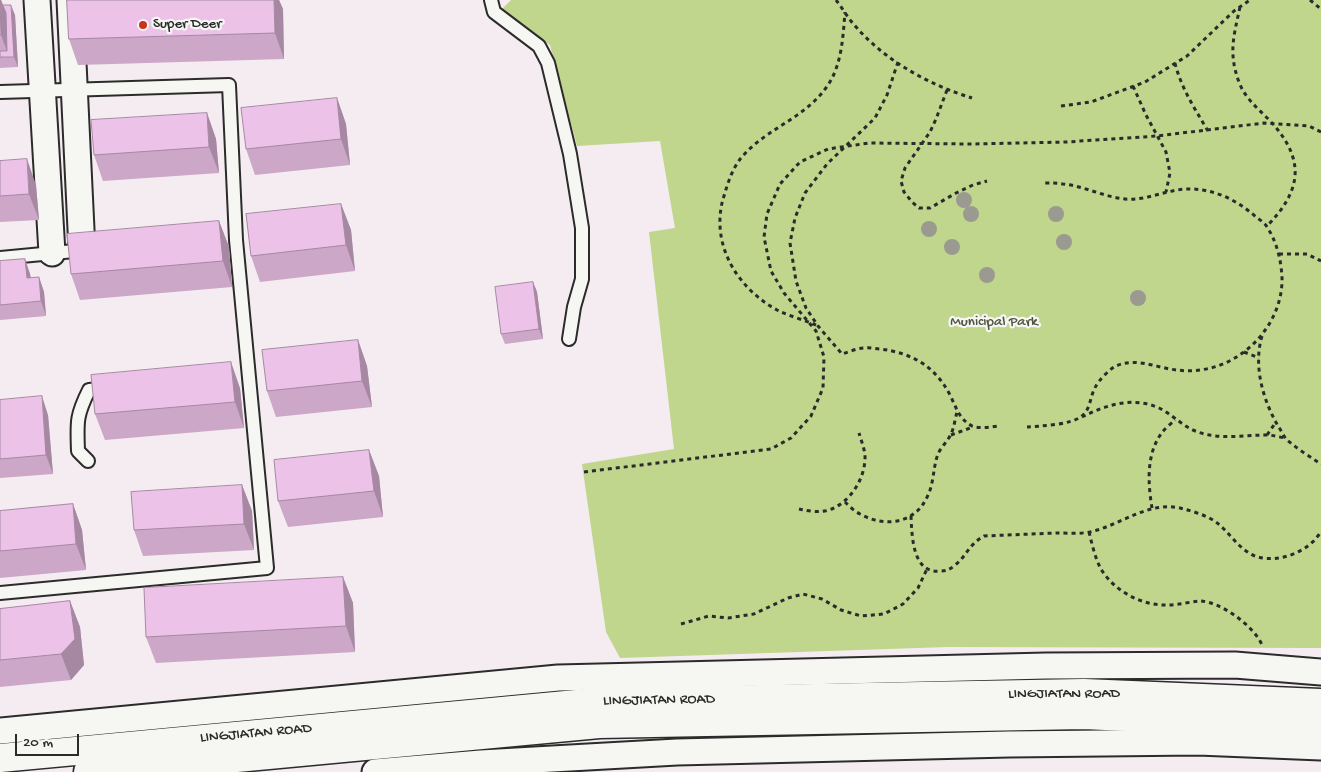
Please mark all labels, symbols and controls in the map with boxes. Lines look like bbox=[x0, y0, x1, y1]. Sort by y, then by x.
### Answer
place label: Super Deer bbox=[153, 16, 222, 34]
marker: Super Deer bbox=[137, 19, 149, 31]
park label: Municipal Park bbox=[950, 314, 1038, 332]
street label: LINGJIATAN ROAD bbox=[1008, 686, 1120, 704]
street label: LINGJIATAN ROAD bbox=[603, 691, 715, 711]
street label: LINGJIATAN ROAD bbox=[199, 720, 313, 748]
scale bar bbox=[18, 724, 81, 756]
text: 20 m bbox=[23, 734, 53, 752]

